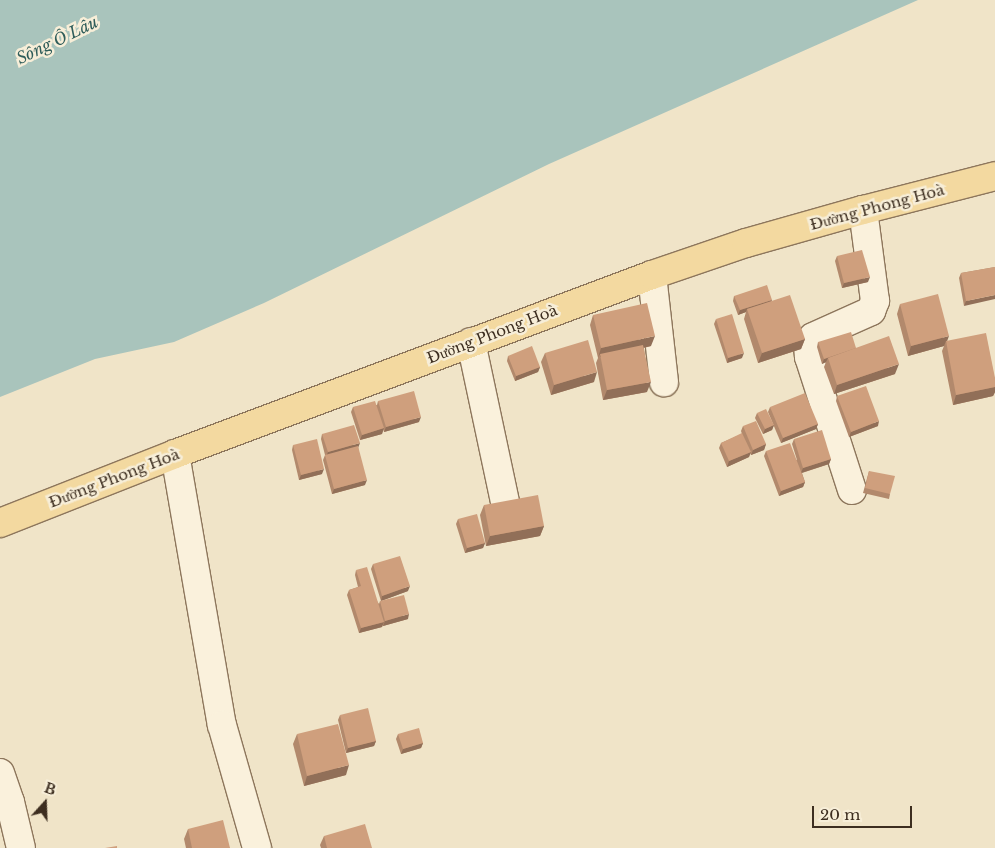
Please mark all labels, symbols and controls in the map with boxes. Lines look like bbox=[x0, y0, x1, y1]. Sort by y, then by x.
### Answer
water label: Sông Ô Lâu bbox=[13, 12, 101, 68]
street label: Đường Phong Hoà bbox=[808, 180, 946, 234]
street label: Đường Phong Hoà bbox=[424, 301, 560, 367]
street label: Đường Phong Hoà bbox=[46, 445, 182, 511]
north arrow bbox=[20, 778, 70, 828]
text: B bbox=[42, 779, 58, 799]
scale bar bbox=[815, 796, 915, 828]
text: 20 m bbox=[820, 805, 860, 824]

